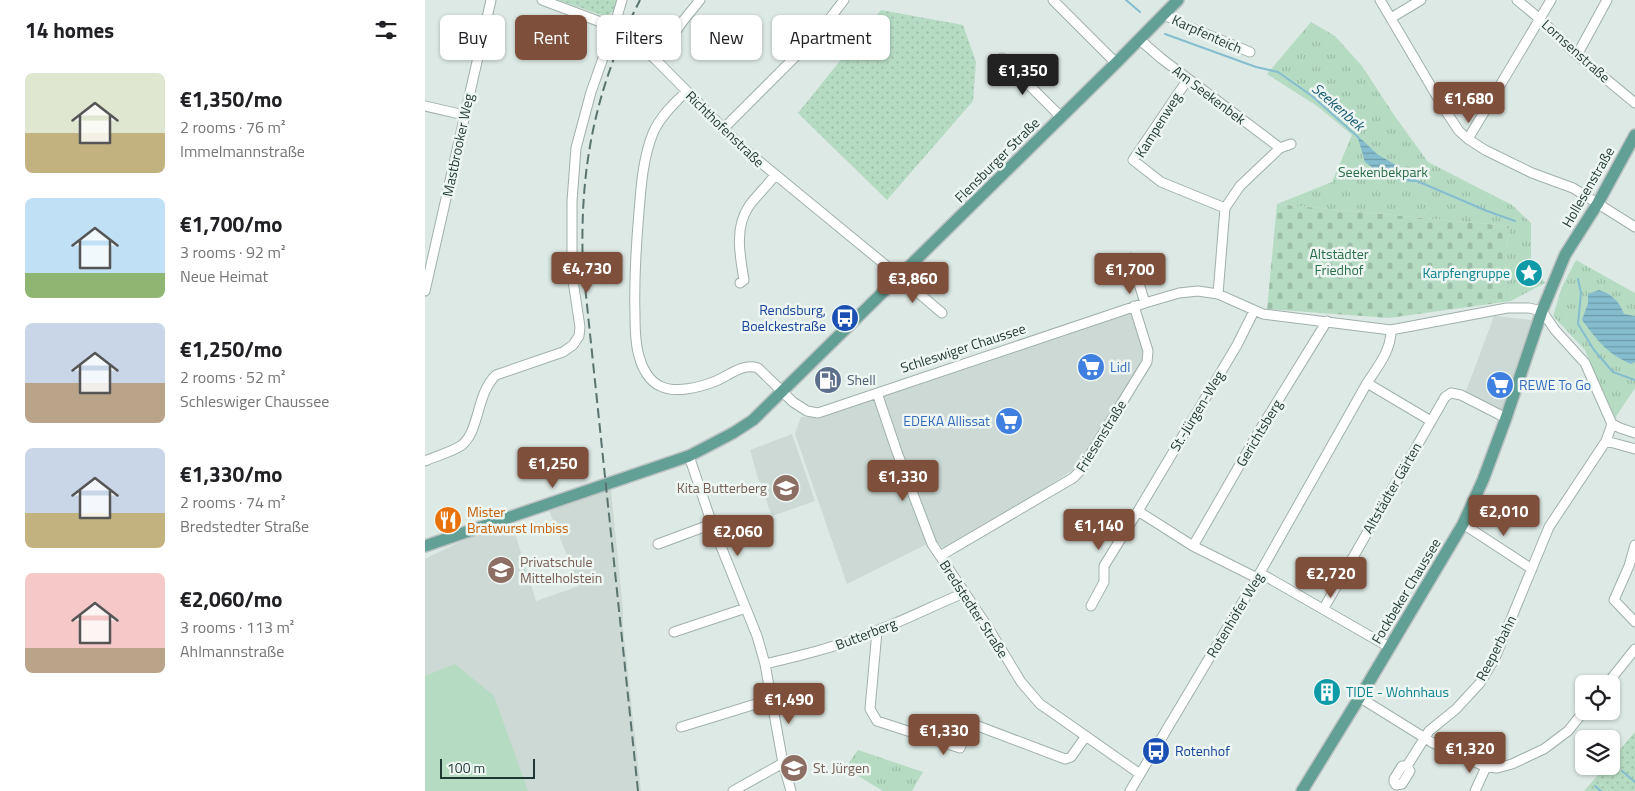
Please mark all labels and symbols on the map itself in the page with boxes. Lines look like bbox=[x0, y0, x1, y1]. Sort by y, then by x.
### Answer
street label: Karpfenteich bbox=[1169, 9, 1246, 58]
street label: Lornsenstraße bbox=[1537, 14, 1615, 87]
pin: €1,350 bbox=[982, 54, 1064, 96]
street label: Am Seekenbek bbox=[1168, 60, 1251, 129]
water label: Seekenbek bbox=[1307, 77, 1372, 138]
pin: €1,680 bbox=[1428, 82, 1510, 124]
street label: Richthofenstraße bbox=[681, 85, 770, 172]
street label: Kampenweg bbox=[1129, 88, 1186, 161]
street label: Mastbrooker Weg bbox=[436, 91, 479, 198]
street label: Flensburger Straße bbox=[949, 112, 1044, 207]
street label: Hollesenstraße bbox=[1556, 143, 1619, 231]
park label: Seekenbekpark bbox=[1338, 161, 1428, 182]
park label: Altstädter Friedhof bbox=[1309, 243, 1369, 280]
pin: €4,730 bbox=[546, 252, 628, 294]
pin: €1,700 bbox=[1089, 252, 1171, 295]
place icon: Karpfengruppe bbox=[1514, 258, 1544, 288]
pin: €3,860 bbox=[872, 262, 954, 304]
place label: Karpfengruppe bbox=[1422, 262, 1510, 283]
place label: Rendsburg, Boelckestraße bbox=[742, 299, 826, 336]
bus stop icon: Rendsburg, Boelckestraße bbox=[830, 303, 860, 333]
street label: Schleswiger Chaussee bbox=[897, 317, 1028, 378]
supermarket icon: Lidl bbox=[1076, 352, 1106, 382]
place label: Lidl bbox=[1110, 356, 1130, 377]
fuel station icon: Shell bbox=[813, 365, 843, 395]
street label: St.-Jürgen-Weg bbox=[1164, 366, 1229, 455]
place label: Shell bbox=[847, 369, 876, 390]
supermarket icon: REWE To Go bbox=[1485, 370, 1515, 400]
place label: REWE To Go bbox=[1519, 374, 1591, 395]
street label: Gerichtsberg bbox=[1230, 395, 1287, 470]
street label: Friesenstraße bbox=[1070, 396, 1131, 476]
supermarket icon: EDEKA Allissat bbox=[994, 406, 1024, 436]
place label: EDEKA Allissat bbox=[903, 410, 990, 431]
street label: Altstädter Gärten bbox=[1357, 438, 1426, 537]
pin: €1,250 bbox=[512, 446, 594, 489]
pin: €1,330 bbox=[862, 460, 944, 502]
school or university icon: Kita Butterberg bbox=[771, 473, 801, 503]
place label: Kita Butterberg bbox=[677, 477, 767, 498]
pin: €2,010 bbox=[1463, 494, 1545, 537]
place label: Mister Bratwurst Imbiss bbox=[467, 501, 568, 538]
restaurant icon: Mister Bratwurst Imbiss bbox=[433, 505, 463, 535]
pin: €1,140 bbox=[1058, 508, 1140, 551]
pin: €2,060 bbox=[697, 514, 779, 557]
street label: Fockbeker Chaussee bbox=[1366, 534, 1445, 648]
place label: Privatschule Mittelholstein bbox=[520, 551, 602, 588]
school or university icon: Privatschule Mittelholstein bbox=[486, 555, 516, 585]
street label: Bredstedter Straße bbox=[935, 556, 1014, 662]
pin: €2,720 bbox=[1290, 556, 1372, 599]
street label: Rotenhöfer Weg bbox=[1201, 568, 1268, 661]
street label: Reeperbahn bbox=[1470, 611, 1521, 684]
street label: Butterberg bbox=[832, 612, 900, 655]
building icon: TIDE - Wohnhaus bbox=[1312, 677, 1342, 707]
place label: TIDE - Wohnhaus bbox=[1346, 681, 1449, 702]
pin: €1,490 bbox=[748, 682, 830, 725]
pin: €1,330 bbox=[903, 714, 985, 756]
pin: €1,320 bbox=[1429, 732, 1511, 774]
bus stop icon: Rotenhof bbox=[1141, 736, 1171, 766]
place label: Rotenhof bbox=[1175, 740, 1230, 761]
school or university icon: St. Jürgen bbox=[779, 753, 809, 783]
scale bar bbox=[440, 756, 535, 779]
place label: St. Jürgen bbox=[813, 757, 870, 778]

